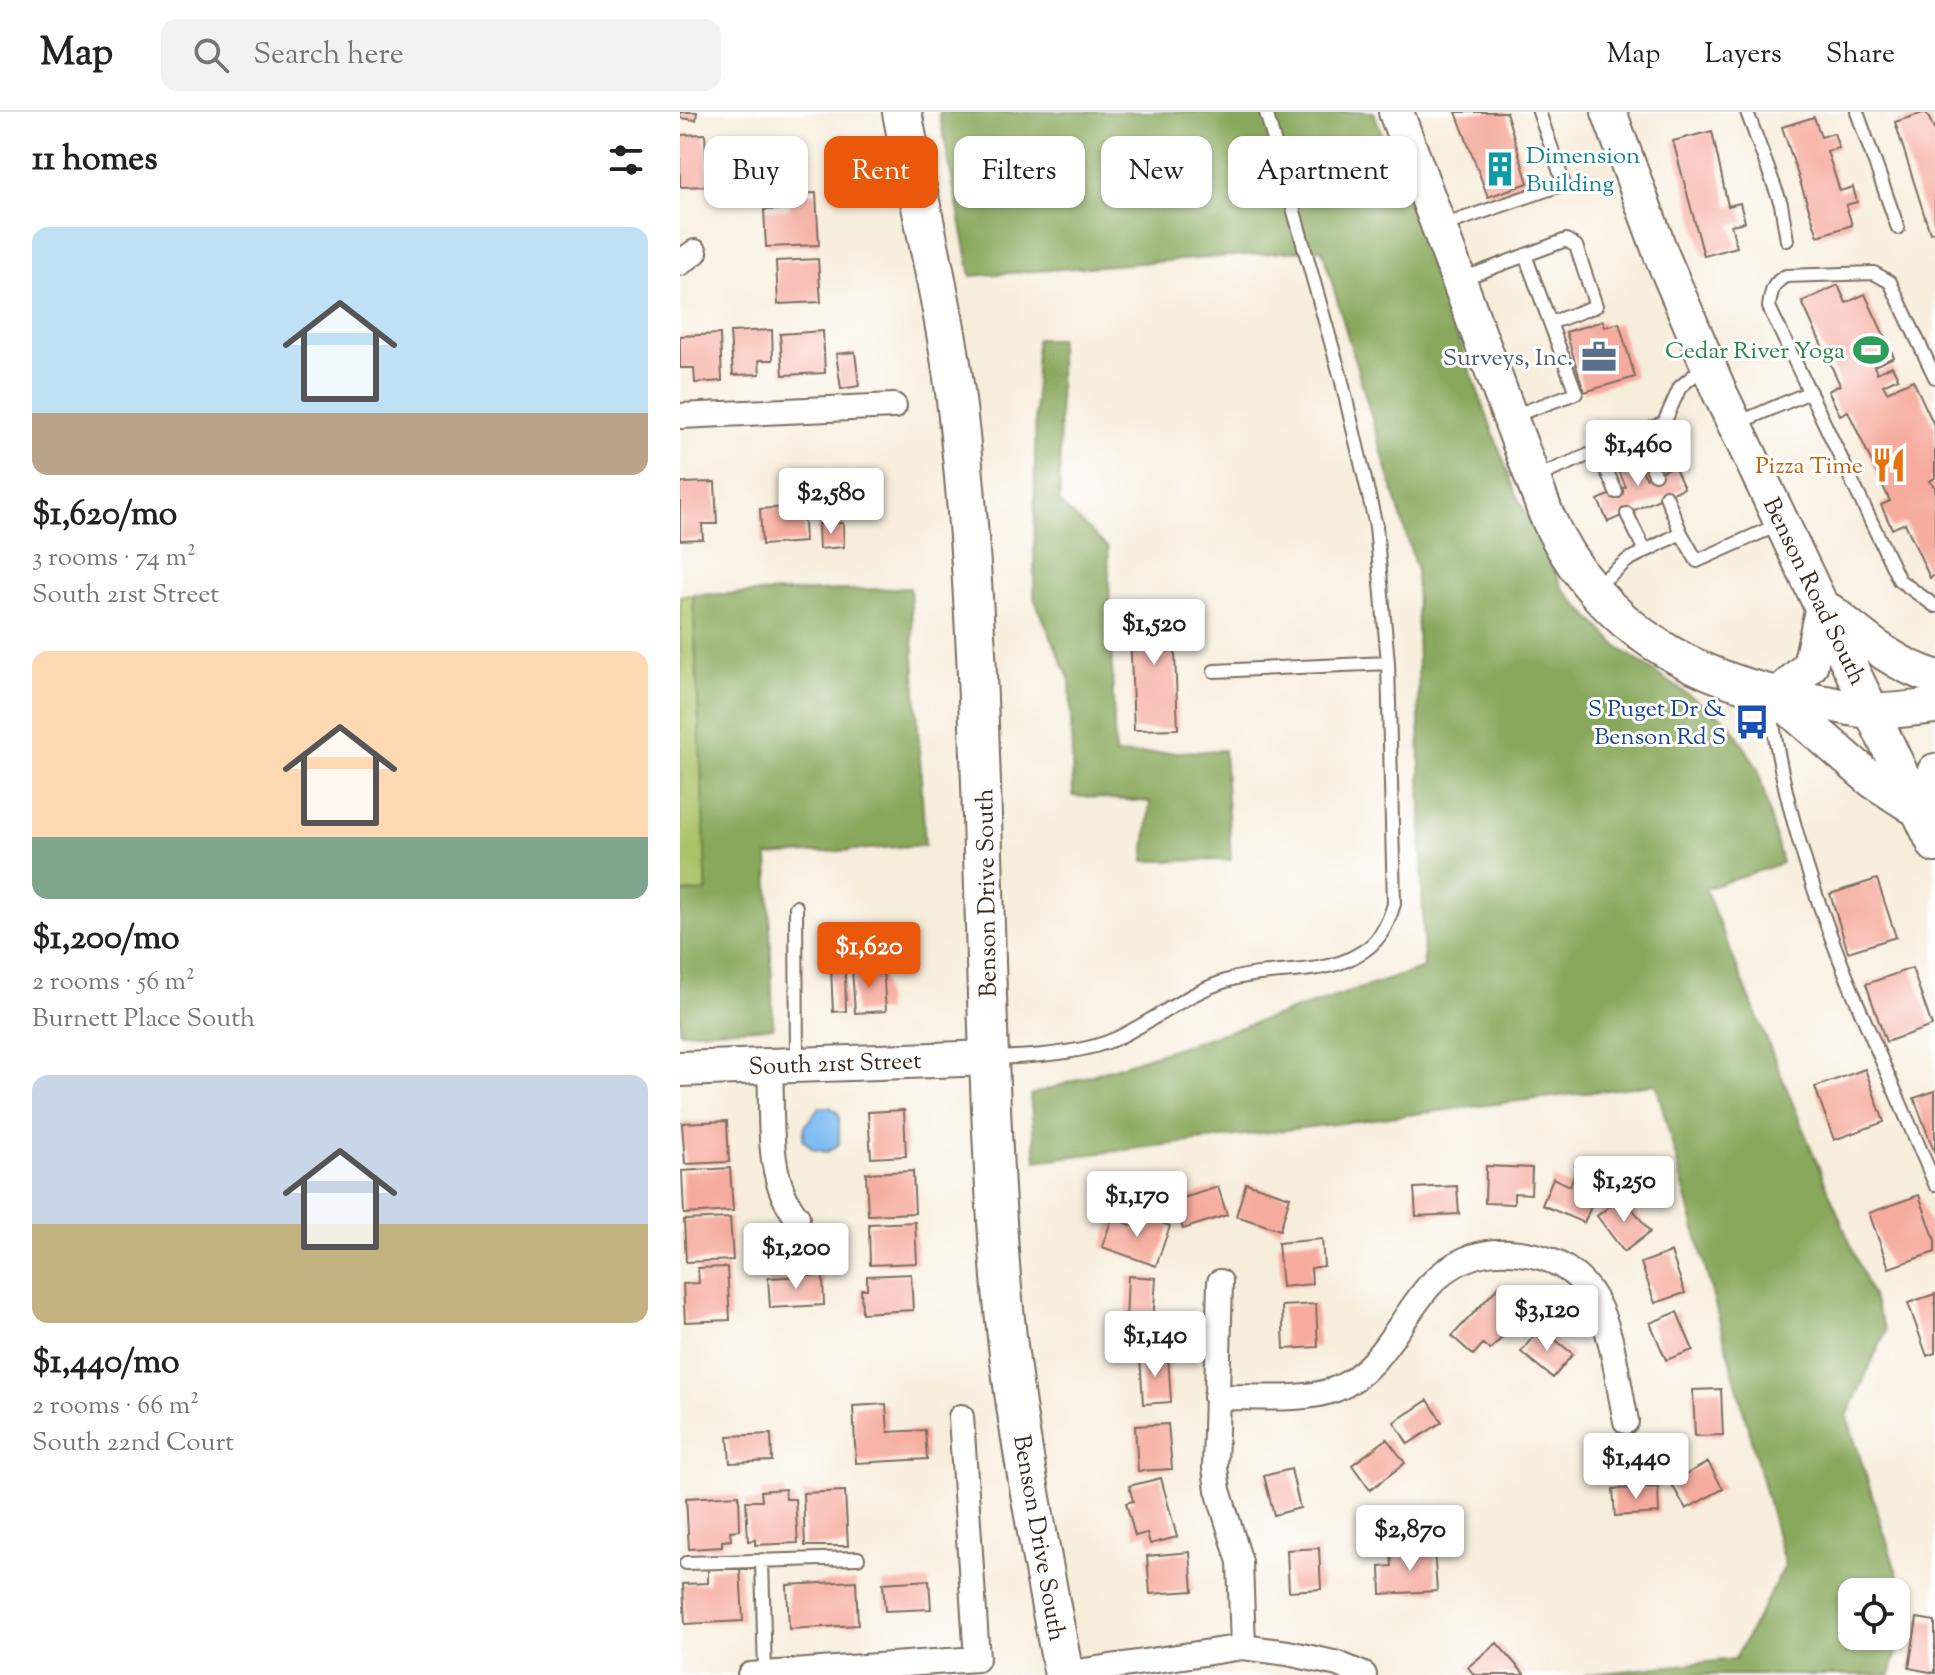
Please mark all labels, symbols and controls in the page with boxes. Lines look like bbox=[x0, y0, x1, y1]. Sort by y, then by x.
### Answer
search box bbox=[161, 19, 721, 91]
text: Map bbox=[40, 28, 113, 82]
icon: search bbox=[189, 33, 233, 77]
text: Search here bbox=[253, 34, 404, 77]
text: Map bbox=[1607, 35, 1660, 75]
text: Layers bbox=[1704, 35, 1782, 75]
text: Share bbox=[1826, 35, 1895, 75]
text: 11 homes bbox=[32, 136, 158, 185]
chip: Buy bbox=[704, 136, 808, 208]
chip: Rent bbox=[824, 136, 938, 208]
chip: Filters bbox=[954, 136, 1085, 208]
chip: New bbox=[1101, 136, 1212, 208]
chip: Apartment bbox=[1228, 136, 1417, 208]
icon: filters bbox=[604, 138, 648, 182]
place label: Dimension Building bbox=[1526, 140, 1640, 202]
building icon: Dimension Building bbox=[1481, 150, 1519, 188]
icon: home bbox=[268, 279, 412, 423]
sports icon: Cedar River Yoga bbox=[1852, 331, 1890, 369]
place label: Cedar River Yoga bbox=[1665, 335, 1845, 369]
office icon: Surveys, Inc. bbox=[1580, 338, 1618, 376]
place label: Surveys, Inc. bbox=[1443, 342, 1573, 376]
pin: $1,460 bbox=[1573, 420, 1703, 488]
text: $1,460 bbox=[1604, 427, 1672, 464]
restaurant icon: Pizza Time bbox=[1870, 446, 1908, 484]
place label: Pizza Time bbox=[1755, 450, 1863, 484]
pin: $2,580 bbox=[766, 468, 896, 536]
text: $2,580 bbox=[797, 475, 865, 512]
text: $1,620/mo bbox=[32, 491, 177, 540]
street label: Benson Road South bbox=[1753, 492, 1873, 691]
text: 3 rooms · 74 m² bbox=[32, 540, 196, 577]
text: South 21st Street bbox=[32, 577, 219, 614]
pin: $1,520 bbox=[1089, 599, 1219, 667]
text: $1,520 bbox=[1122, 606, 1186, 643]
place label: S Puget Dr & Benson Rd S bbox=[1588, 693, 1726, 755]
icon: home bbox=[268, 703, 412, 847]
bus stop icon: S Puget Dr & Benson Rd S bbox=[1733, 703, 1771, 741]
street label: Benson Drive South bbox=[969, 788, 1007, 998]
text: $1,200/mo bbox=[32, 915, 180, 964]
pin: $1,620 bbox=[804, 922, 934, 990]
text: $1,620 bbox=[835, 929, 903, 966]
text: 2 rooms · 56 m² bbox=[32, 964, 195, 1001]
text: Burnett Place South bbox=[32, 1001, 255, 1038]
street label: South 21st Street bbox=[748, 1045, 922, 1085]
icon: home bbox=[268, 1127, 412, 1271]
pin: $1,250 bbox=[1559, 1156, 1689, 1224]
text: $1,250 bbox=[1592, 1163, 1656, 1200]
pin: $1,170 bbox=[1072, 1171, 1202, 1239]
text: $1,170 bbox=[1105, 1178, 1169, 1215]
pin: $1,200 bbox=[731, 1223, 861, 1291]
text: $1,200 bbox=[762, 1230, 830, 1267]
pin: $3,120 bbox=[1482, 1285, 1612, 1353]
text: $3,120 bbox=[1514, 1292, 1580, 1329]
pin: $1,140 bbox=[1090, 1311, 1220, 1379]
text: $1,140 bbox=[1123, 1318, 1187, 1355]
text: $1,440/mo bbox=[32, 1339, 180, 1388]
text: 2 rooms · 66 m² bbox=[32, 1388, 199, 1425]
text: South 22nd Court bbox=[32, 1425, 234, 1462]
street label: Benson Drive South bbox=[1003, 1433, 1073, 1644]
pin: $1,440 bbox=[1571, 1433, 1701, 1501]
text: $1,440 bbox=[1602, 1440, 1670, 1477]
pin: $2,870 bbox=[1345, 1505, 1475, 1573]
text: $2,870 bbox=[1374, 1512, 1446, 1549]
map controls bbox=[1838, 1578, 1910, 1650]
button: locate bbox=[1838, 1578, 1910, 1650]

